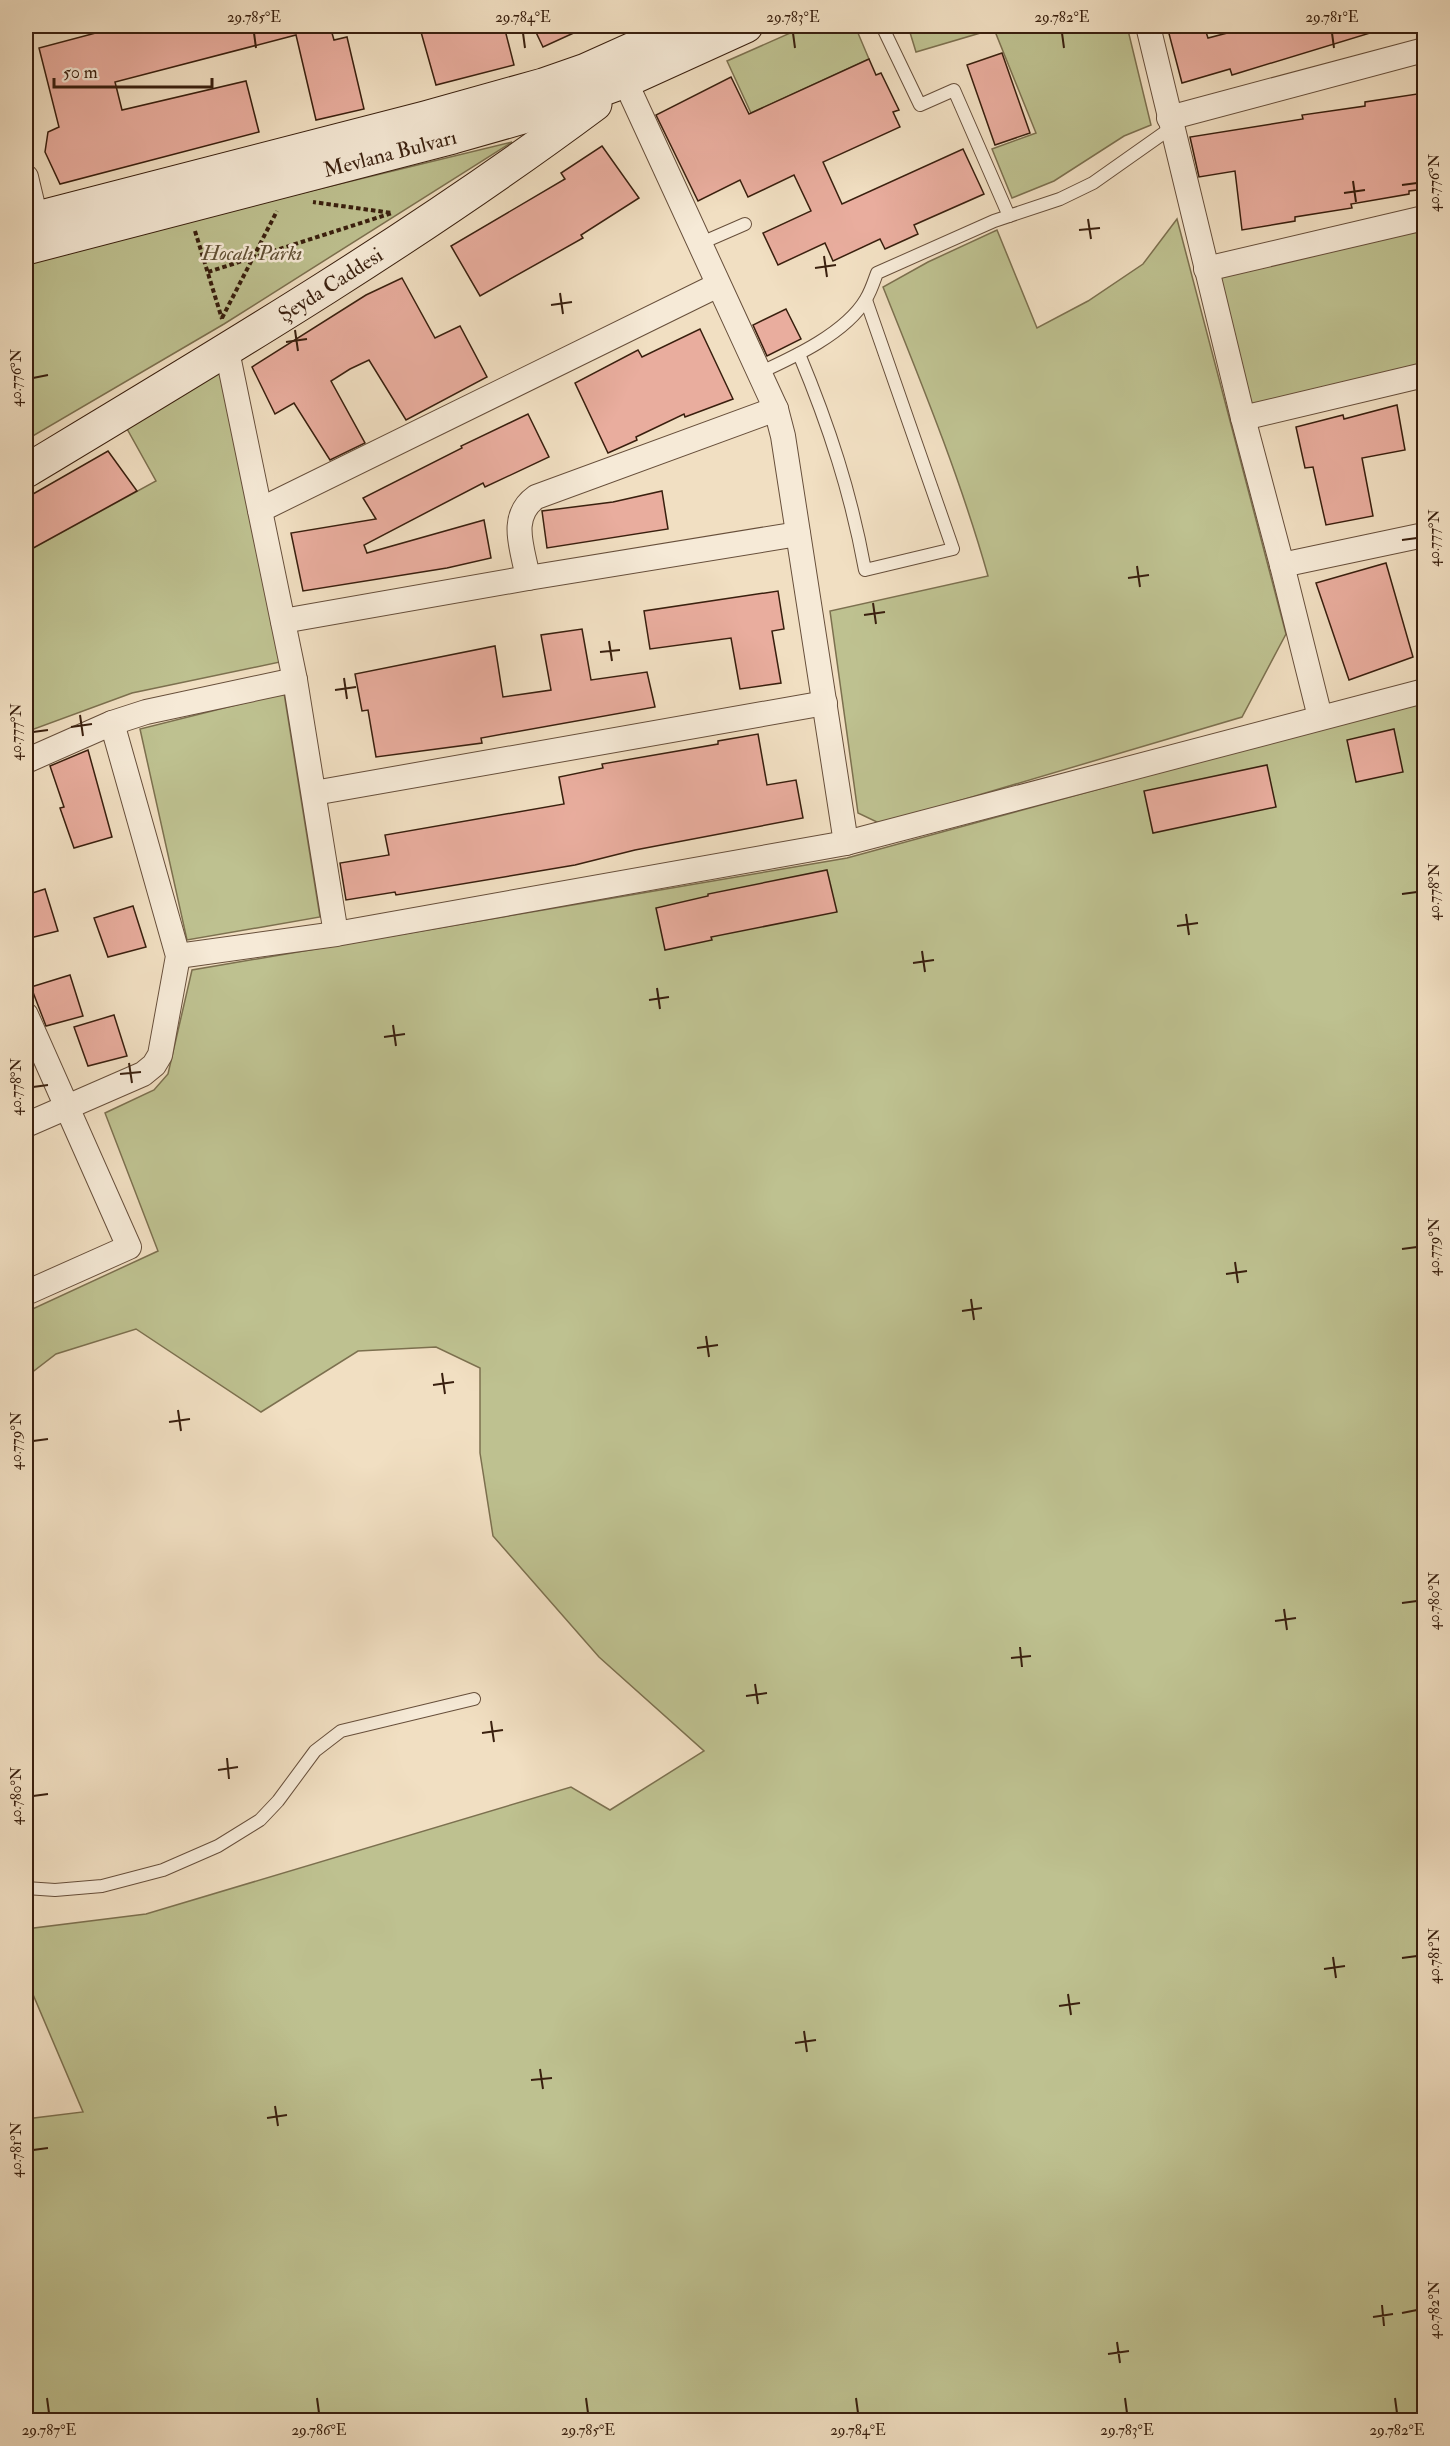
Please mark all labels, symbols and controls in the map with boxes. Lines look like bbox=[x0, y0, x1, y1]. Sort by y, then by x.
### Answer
text: 29.785°E bbox=[227, 8, 281, 27]
text: 29.784°E bbox=[495, 8, 551, 27]
text: 29.783°E bbox=[766, 8, 820, 27]
text: 29.782°E bbox=[1034, 8, 1090, 27]
text: 29.781°E bbox=[1306, 8, 1359, 27]
scale bar bbox=[54, 51, 212, 89]
text: 50 m bbox=[63, 61, 98, 84]
street label: Mevlana Bulvarı bbox=[321, 124, 460, 184]
text: 40.776°N bbox=[1425, 153, 1444, 212]
park label: Hocalı Parkı bbox=[201, 240, 302, 267]
street label: Şeyda Caddesi bbox=[273, 241, 389, 328]
text: 40.776°N bbox=[7, 348, 26, 407]
text: 40.777°N bbox=[1425, 509, 1444, 567]
text: 40.777°N bbox=[7, 703, 26, 761]
text: 40.778°N bbox=[1425, 863, 1444, 921]
text: 40.778°N bbox=[7, 1058, 26, 1116]
text: 40.779°N bbox=[1425, 1217, 1444, 1276]
text: 40.779°N bbox=[7, 1411, 26, 1470]
text: 40.780°N bbox=[1425, 1571, 1444, 1630]
text: 40.780°N bbox=[7, 1766, 26, 1825]
text: 40.781°N bbox=[1425, 1927, 1444, 1984]
text: 40.781°N bbox=[7, 2121, 26, 2178]
text: 40.782°N bbox=[1425, 2280, 1444, 2339]
text: 29.787°E bbox=[22, 2421, 76, 2440]
text: 29.786°E bbox=[291, 2421, 347, 2440]
text: 29.785°E bbox=[561, 2421, 615, 2440]
text: 29.784°E bbox=[830, 2421, 886, 2440]
text: 29.783°E bbox=[1100, 2421, 1154, 2440]
text: 29.782°E bbox=[1369, 2421, 1425, 2440]

